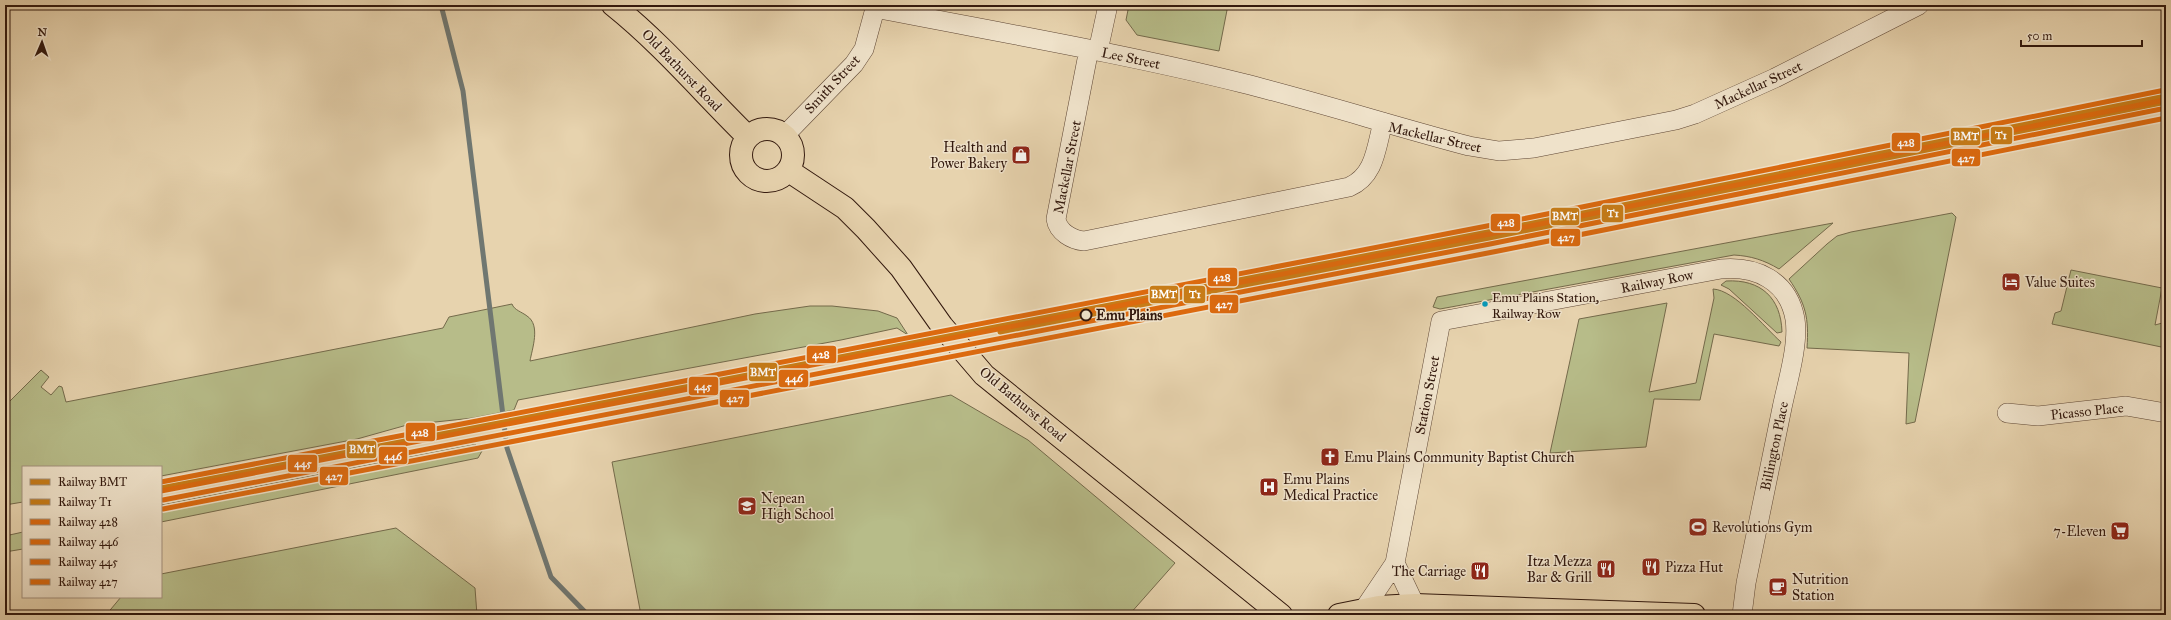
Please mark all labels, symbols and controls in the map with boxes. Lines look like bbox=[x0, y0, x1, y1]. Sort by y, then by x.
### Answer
north arrow bbox=[22, 22, 62, 62]
scale bar bbox=[2021, 22, 2142, 48]
text: N bbox=[37, 26, 48, 39]
street label: Old Bathurst Road bbox=[638, 26, 725, 115]
text: 50 m bbox=[2027, 29, 2052, 43]
street label: Lee Street bbox=[1100, 44, 1162, 73]
street label: Smith Street bbox=[801, 51, 864, 117]
street label: Mackellar Street bbox=[1712, 58, 1805, 113]
street label: Mackellar Street bbox=[1050, 119, 1085, 215]
street label: Mackellar Street bbox=[1387, 119, 1483, 156]
line badge: T1 bbox=[1990, 126, 2013, 145]
line badge: BMT bbox=[1950, 127, 1981, 146]
text: T1 bbox=[1994, 129, 2008, 142]
text: BMT bbox=[1953, 130, 1979, 143]
line badge: 428 bbox=[1891, 132, 1921, 152]
text: 428 bbox=[1897, 136, 1915, 150]
place label: Health and Power Bakery bbox=[930, 139, 1007, 172]
shop icon: Health and Power Bakery bbox=[1010, 144, 1032, 166]
line badge: 427 bbox=[1951, 148, 1981, 167]
text: 427 bbox=[1957, 152, 1975, 166]
line badge: T1 bbox=[1601, 204, 1624, 223]
line badge: BMT bbox=[1550, 207, 1580, 226]
text: T1 bbox=[1606, 207, 1620, 220]
text: BMT bbox=[1552, 210, 1578, 223]
line badge: 428 bbox=[1490, 213, 1521, 232]
text: 428 bbox=[1497, 216, 1515, 230]
line badge: 427 bbox=[1550, 228, 1581, 247]
text: 427 bbox=[1557, 231, 1575, 245]
street label: Railway Row bbox=[1619, 266, 1696, 297]
line badge: 428 bbox=[1207, 267, 1238, 287]
text: 428 bbox=[1213, 271, 1231, 285]
hotel icon: Value Suites bbox=[2000, 271, 2022, 293]
place label: Value Suites bbox=[2024, 274, 2095, 291]
line badge: BMT bbox=[1149, 285, 1179, 304]
line badge: T1 bbox=[1183, 285, 1206, 304]
text: BMT bbox=[1151, 288, 1177, 301]
text: T1 bbox=[1188, 288, 1202, 301]
place label: Emu Plains Station, Railway Row bbox=[1492, 290, 1599, 322]
line badge: 427 bbox=[1209, 294, 1239, 314]
text: 427 bbox=[1215, 298, 1233, 312]
marker: Emu Plains Station, Railway Row bbox=[1480, 299, 1490, 309]
place label: Emu Plains bbox=[1096, 307, 1162, 324]
marker: Emu Plains bbox=[1079, 308, 1093, 322]
line badge: 428 bbox=[806, 345, 837, 364]
text: 428 bbox=[812, 348, 830, 362]
street label: Station Street bbox=[1411, 354, 1443, 436]
line badge: BMT bbox=[748, 362, 778, 382]
street label: Old Bathurst Road bbox=[976, 363, 1069, 446]
text: BMT bbox=[750, 366, 776, 379]
line badge: 446 bbox=[778, 369, 809, 388]
text: 446 bbox=[785, 372, 804, 386]
line badge: 445 bbox=[688, 376, 719, 396]
text: 445 bbox=[694, 380, 713, 394]
line badge: 427 bbox=[719, 389, 750, 408]
text: 427 bbox=[726, 392, 744, 406]
street label: Picasso Place bbox=[2050, 399, 2125, 424]
street label: Billington Place bbox=[1757, 400, 1792, 492]
line badge: 428 bbox=[405, 422, 436, 442]
text: 428 bbox=[411, 426, 429, 440]
line badge: BMT bbox=[346, 440, 377, 459]
text: BMT bbox=[349, 443, 375, 456]
line badge: 446 bbox=[378, 446, 408, 465]
church icon: Emu Plains Community Baptist Church bbox=[1319, 446, 1341, 468]
place label: Emu Plains Community Baptist Church bbox=[1344, 449, 1575, 466]
text: 446 bbox=[384, 450, 403, 464]
line badge: 445 bbox=[287, 454, 318, 473]
text: 445 bbox=[294, 457, 313, 471]
legend bbox=[22, 466, 162, 598]
line badge: 427 bbox=[319, 466, 349, 486]
text: 427 bbox=[325, 470, 343, 484]
place label: Emu Plains Medical Practice bbox=[1283, 471, 1378, 504]
text: Railway BMT bbox=[58, 475, 127, 489]
hospital icon: Emu Plains Medical Practice bbox=[1258, 476, 1280, 498]
place label: Nepean High School bbox=[761, 490, 834, 523]
text: Railway T1 bbox=[58, 495, 112, 509]
school or university icon: Nepean High School bbox=[736, 495, 758, 517]
text: Railway 428 bbox=[58, 515, 118, 529]
sports icon: Revolutions Gym bbox=[1687, 516, 1709, 538]
place label: Revolutions Gym bbox=[1712, 519, 1813, 536]
supermarket icon: 7-Eleven bbox=[2109, 520, 2131, 542]
place label: 7-Eleven bbox=[2053, 523, 2106, 540]
text: Railway 446 bbox=[58, 535, 119, 549]
place label: Itza Mezza Bar & Grill bbox=[1527, 553, 1592, 586]
text: Railway 445 bbox=[58, 555, 118, 569]
restaurant icon: Pizza Hut bbox=[1640, 556, 1662, 578]
restaurant icon: Itza Mezza Bar & Grill bbox=[1595, 558, 1617, 580]
place label: Pizza Hut bbox=[1665, 559, 1723, 576]
restaurant icon: The Carriage bbox=[1469, 560, 1491, 582]
place label: The Carriage bbox=[1392, 563, 1466, 580]
place label: Nutrition Station bbox=[1792, 571, 1849, 604]
text: Railway 427 bbox=[58, 575, 118, 589]
cafe icon: Nutrition Station bbox=[1767, 576, 1789, 598]

